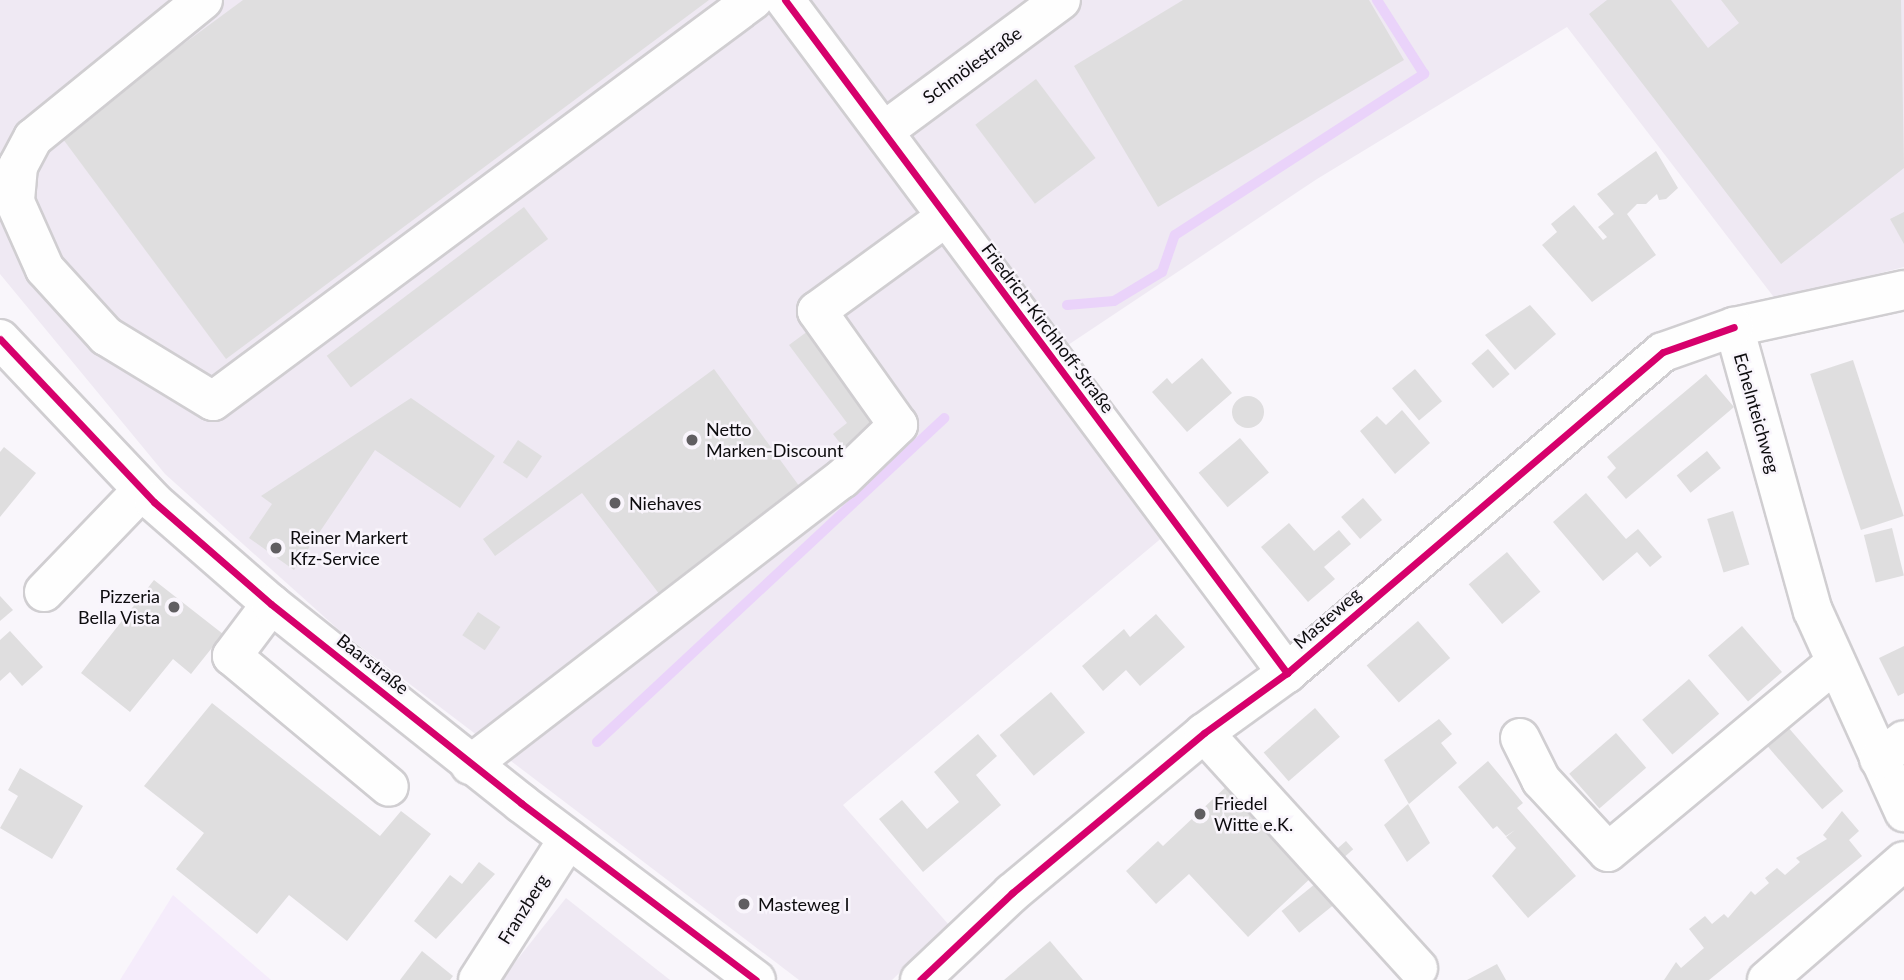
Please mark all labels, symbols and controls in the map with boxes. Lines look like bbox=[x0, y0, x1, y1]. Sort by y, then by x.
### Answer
street label: Schmölestraße bbox=[918, 22, 1026, 108]
street label: Friedrich-Kirchhoff-Straße bbox=[977, 239, 1119, 417]
street label: Echelnteichweg bbox=[1730, 350, 1784, 476]
place label: Netto Marken-Discount bbox=[706, 419, 843, 462]
marker: Netto Marken-Discount bbox=[684, 432, 700, 448]
place label: Niehaves bbox=[629, 492, 702, 514]
marker: Niehaves bbox=[607, 495, 623, 511]
place label: Reiner Markert Kfz-Service bbox=[290, 527, 408, 570]
marker: Reiner Markert Kfz-Service bbox=[268, 540, 284, 556]
street label: Masteweg bbox=[1289, 583, 1365, 653]
place label: Pizzeria Bella Vista bbox=[77, 586, 160, 628]
marker: Pizzeria Bella Vista bbox=[166, 599, 182, 615]
street label: Baarstraße bbox=[333, 629, 413, 699]
place label: Friedel Witte e.K. bbox=[1214, 793, 1293, 836]
marker: Friedel Witte e.K. bbox=[1192, 806, 1208, 822]
street label: Franzberg bbox=[493, 870, 553, 948]
place label: Masteweg I bbox=[758, 893, 850, 915]
marker: Masteweg I bbox=[736, 896, 752, 912]

